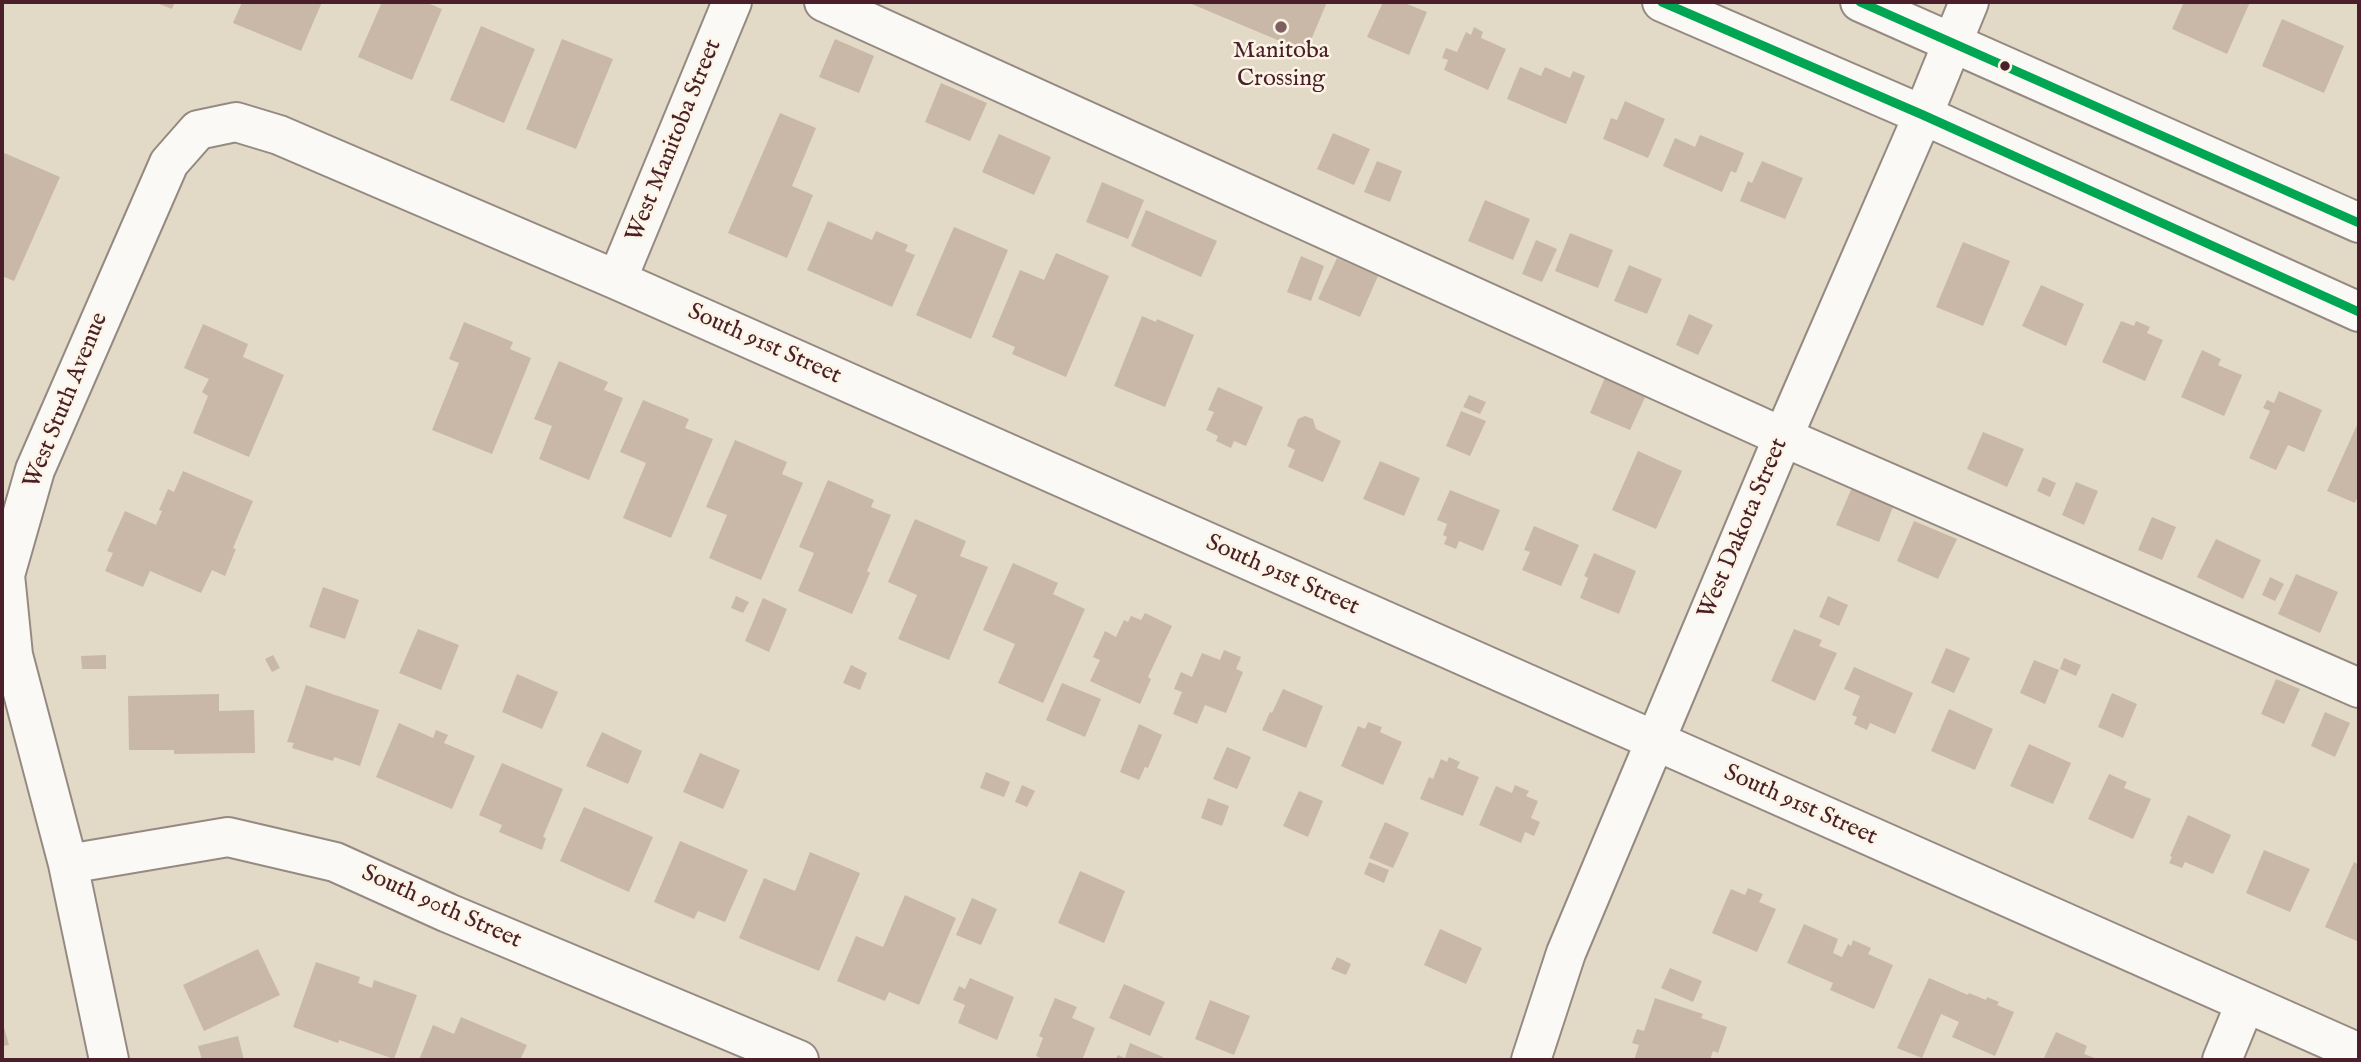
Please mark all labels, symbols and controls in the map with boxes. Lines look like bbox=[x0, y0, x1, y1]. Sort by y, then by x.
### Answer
marker: Manitoba Crossing bbox=[1273, 19, 1289, 35]
street label: West Manitoba Street bbox=[621, 36, 729, 246]
place label: Manitoba Crossing bbox=[1233, 38, 1329, 94]
unlabelled marker bbox=[1998, 59, 2012, 73]
street label: South 91st Street bbox=[683, 298, 845, 392]
street label: West Stuth Avenue bbox=[19, 309, 115, 493]
street label: West Dakota Street bbox=[1693, 434, 1795, 624]
street label: South 91st Street bbox=[1201, 529, 1363, 623]
street label: South 91st Street bbox=[1719, 759, 1881, 853]
street label: South 90th Street bbox=[357, 860, 525, 956]

